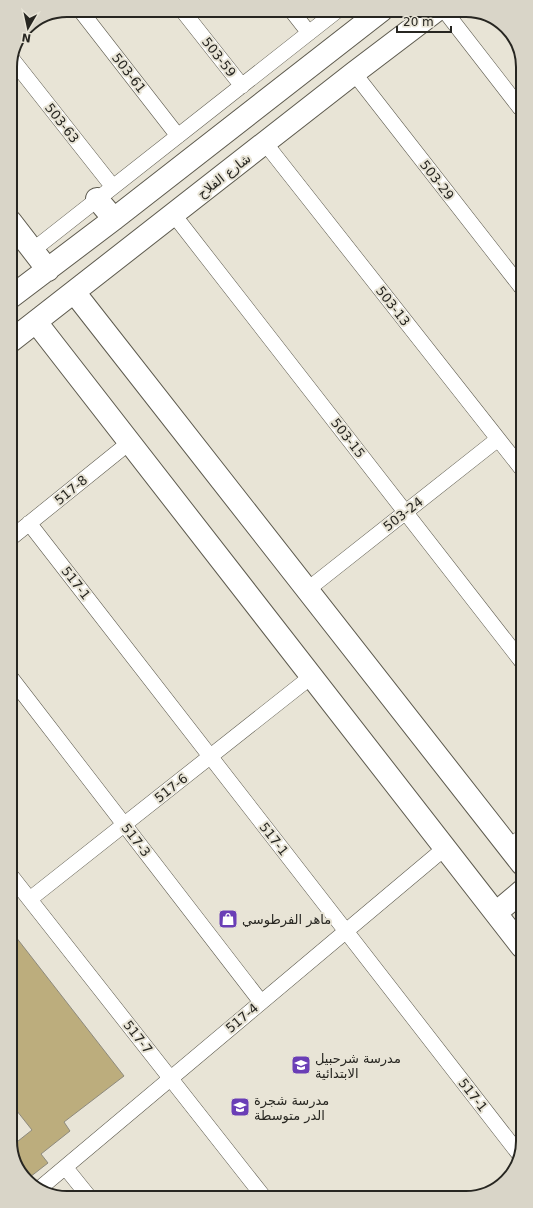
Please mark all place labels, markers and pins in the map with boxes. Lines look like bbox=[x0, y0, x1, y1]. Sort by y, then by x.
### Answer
shop icon: ماهر الفرطوسي bbox=[217, 908, 239, 930]
place label: ماهر الفرطوسي bbox=[242, 912, 331, 928]
place label: مدرسة شرحبيل الابتدائية bbox=[315, 1051, 401, 1081]
school or university icon: مدرسة شرحبيل الابتدائية bbox=[290, 1054, 312, 1076]
place label: مدرسة شجرة الدر متوسطة bbox=[254, 1093, 329, 1124]
school or university icon: مدرسة شجرة الدر متوسطة bbox=[229, 1096, 251, 1118]

